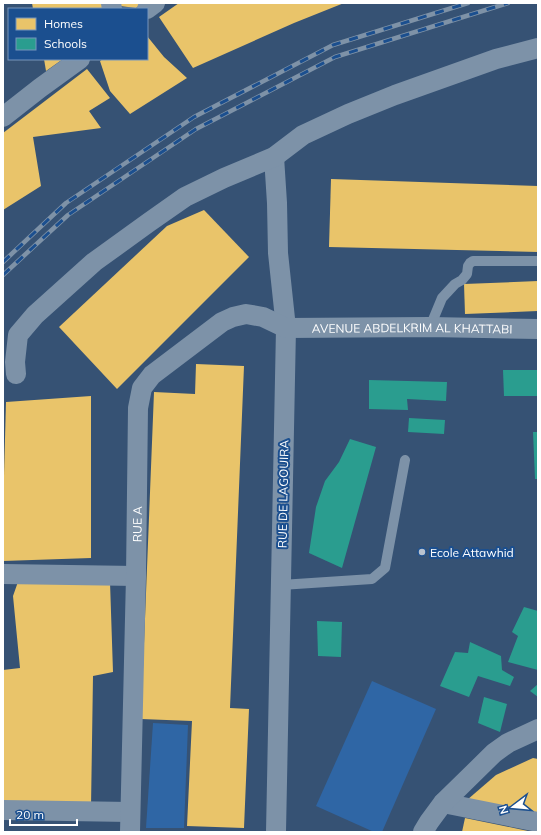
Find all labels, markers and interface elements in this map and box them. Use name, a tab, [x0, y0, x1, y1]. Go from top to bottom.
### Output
legend	[8, 8, 148, 60]
text: Homes	[44, 16, 83, 31]
text: Schools	[44, 36, 87, 51]
street label: AVENUE ABDELKRIM AL KHATTABI	[312, 319, 513, 336]
street label: RUE DE LAGOUIRA	[275, 440, 291, 548]
street label: RUE A	[129, 506, 144, 542]
place label: Ecole Attawhid	[430, 545, 514, 560]
marker: Ecole Attawhid	[417, 547, 427, 557]
north arrow	[493, 787, 533, 827]
scale bar	[10, 801, 77, 827]
text: N	[496, 804, 511, 816]
text: 20 m	[16, 807, 44, 822]

